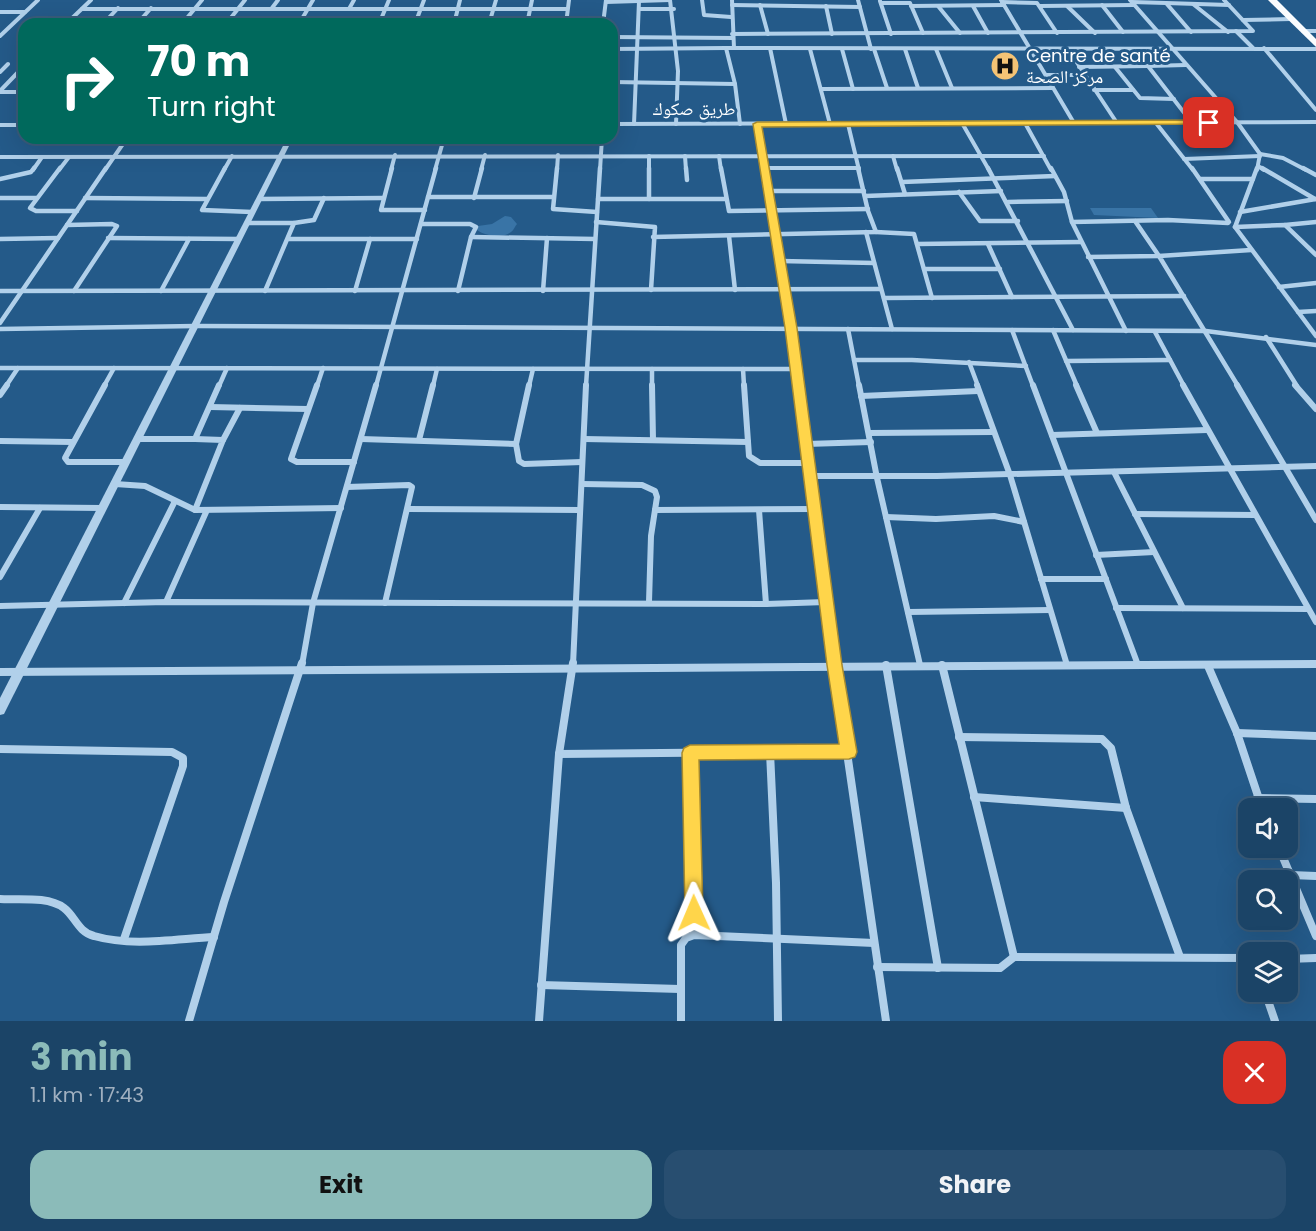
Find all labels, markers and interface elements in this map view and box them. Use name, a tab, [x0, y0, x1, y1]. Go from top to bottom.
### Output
text: 70 m	[147, 32, 250, 91]
icon: right	[48, 42, 126, 120]
place label: Centre de santé مركز الصحة	[1026, 43, 1171, 89]
hospital icon: Centre de santé مركز الصحة	[989, 50, 1021, 82]
text: Turn right	[147, 88, 276, 125]
street label: طريق صكوك	[653, 96, 735, 121]
pin	[1183, 97, 1234, 148]
icon: arrive	[1192, 106, 1225, 139]
map controls	[1238, 798, 1298, 1002]
button: sound	[1238, 798, 1298, 858]
button: search	[1238, 870, 1298, 930]
position arrow	[662, 881, 726, 945]
button: layers	[1238, 942, 1298, 1002]
text: 3 min	[30, 1032, 132, 1083]
button: close	[1223, 1041, 1286, 1104]
text: 1.1 km · 17:43	[30, 1081, 144, 1109]
button: Exit	[30, 1150, 652, 1219]
button: Share	[664, 1150, 1286, 1219]

